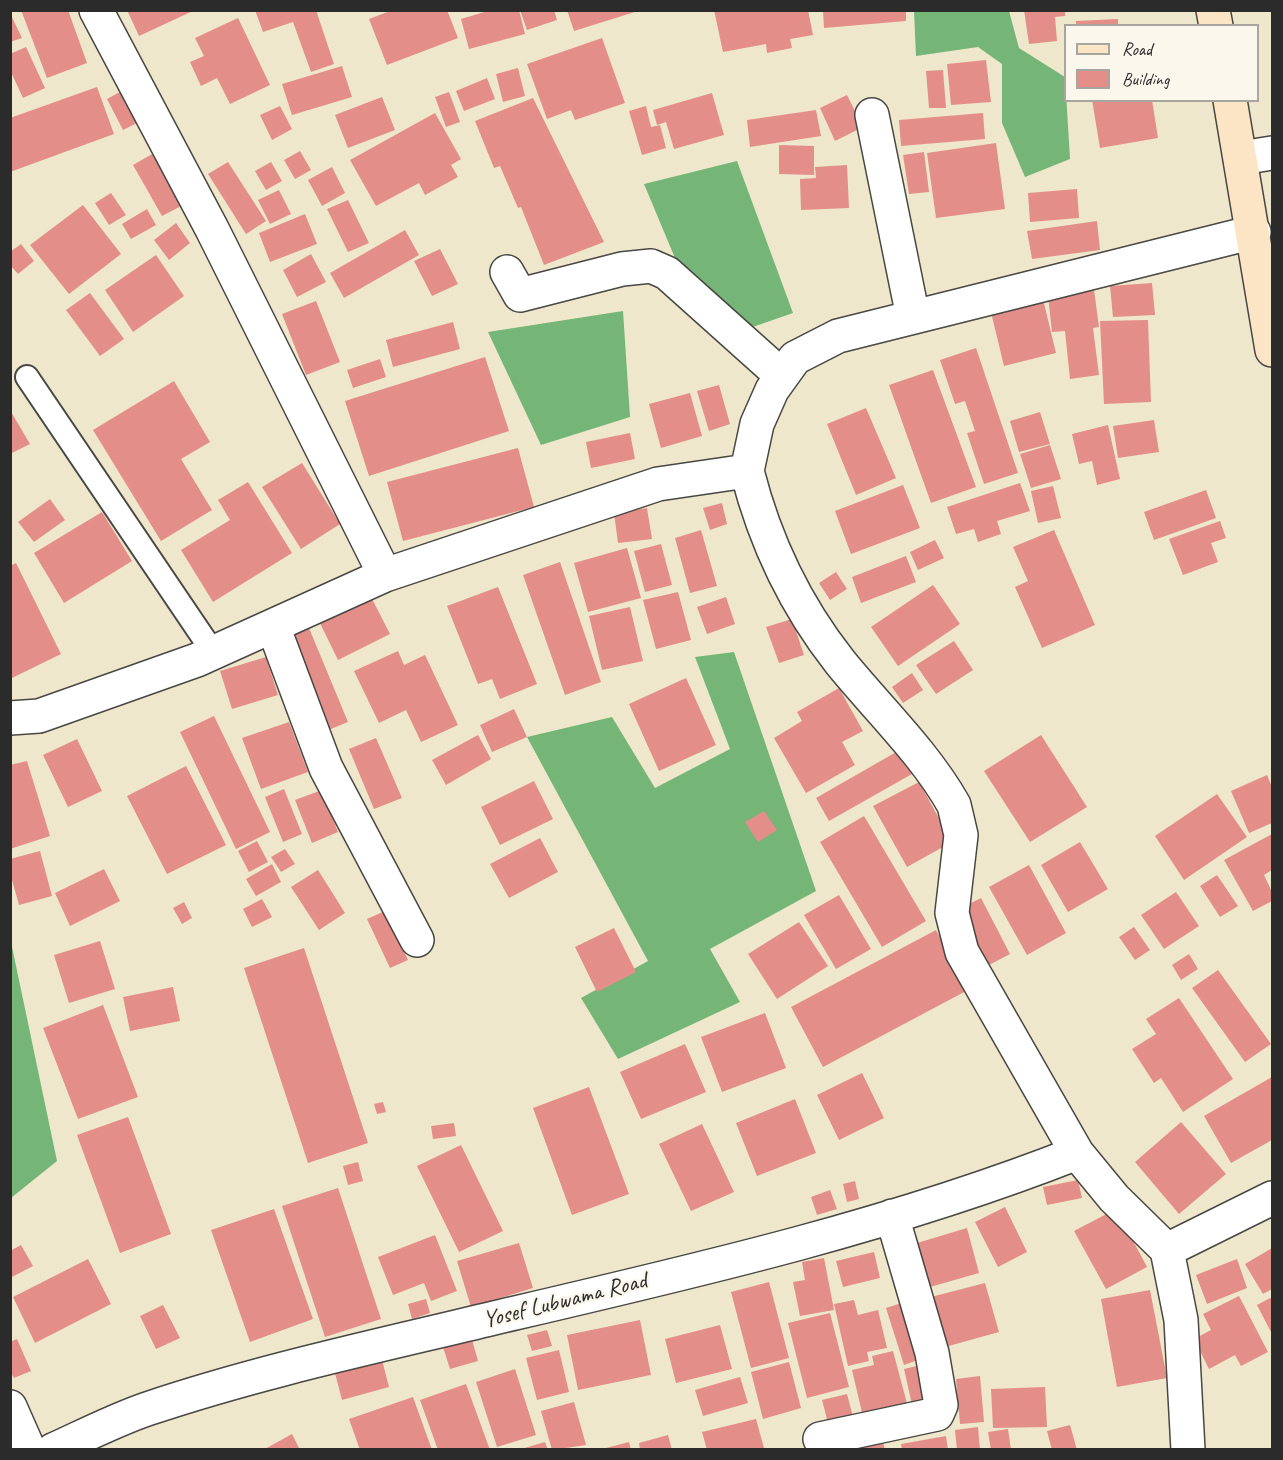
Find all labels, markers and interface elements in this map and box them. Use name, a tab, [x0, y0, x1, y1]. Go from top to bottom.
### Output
legend	[1064, 24, 1259, 102]
text: Road	[1122, 38, 1152, 60]
text: Building	[1122, 68, 1169, 90]
street label: Yosef Lubwama Road	[480, 1267, 650, 1335]

